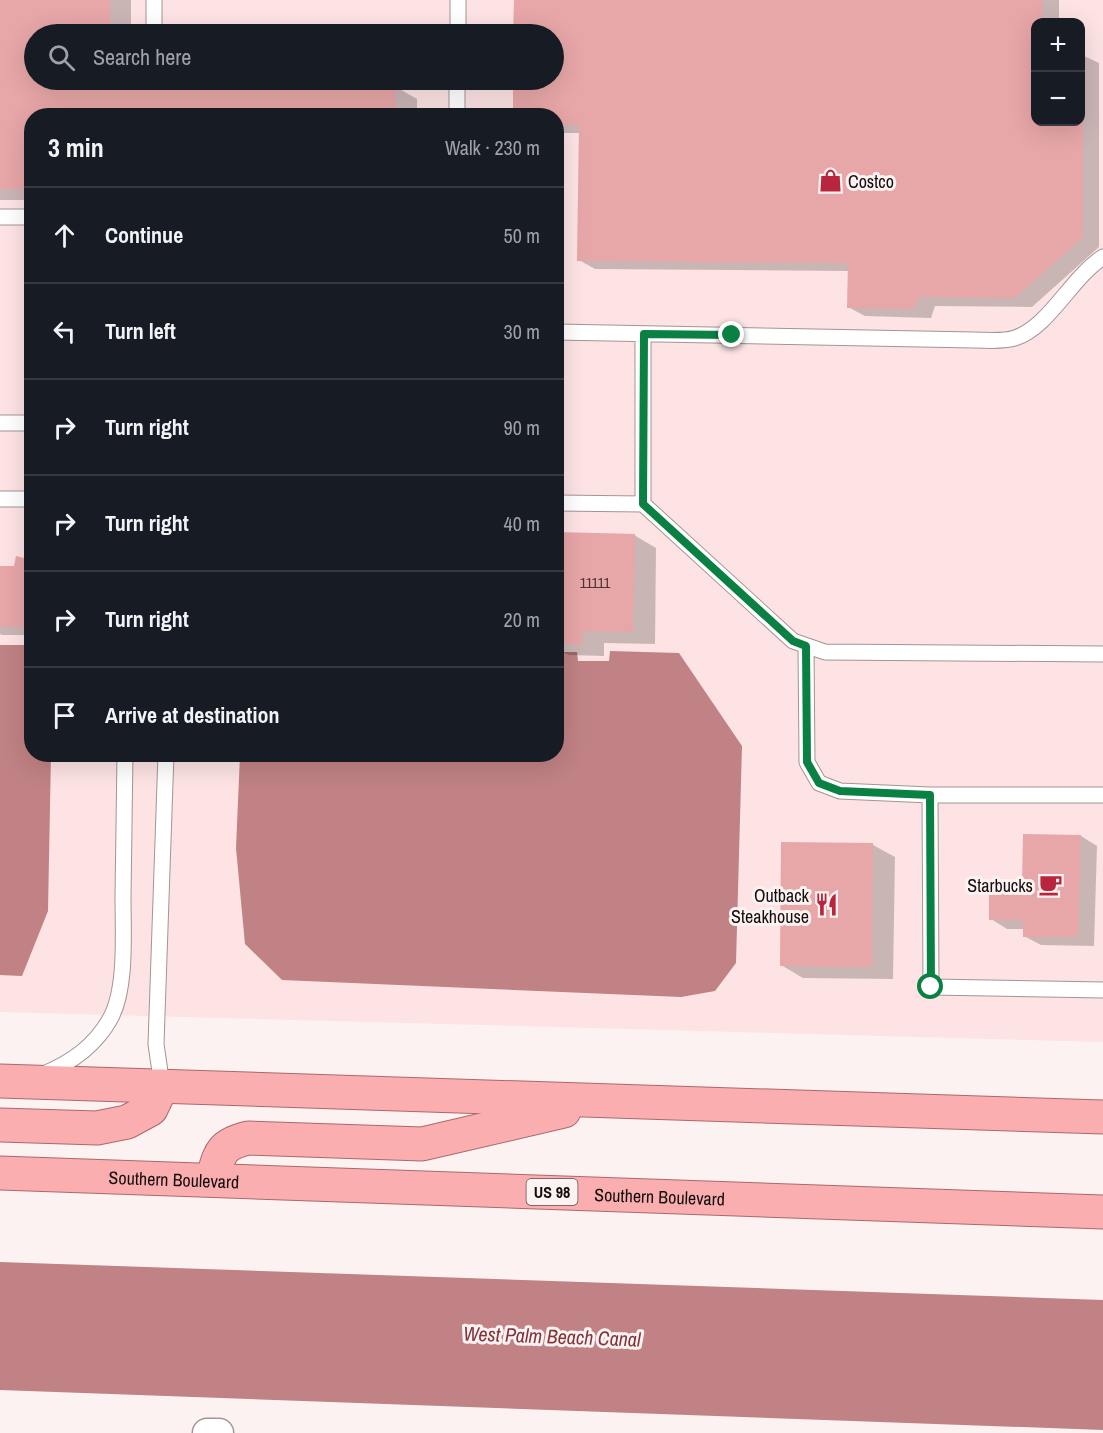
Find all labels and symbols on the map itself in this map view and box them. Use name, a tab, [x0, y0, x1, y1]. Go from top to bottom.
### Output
shop icon: Costco	[817, 168, 843, 194]
place label: Costco	[848, 169, 894, 194]
route end	[718, 321, 744, 347]
house number: 11111	[580, 572, 610, 593]
cafe icon: Starbucks	[1038, 872, 1064, 898]
place label: Starbucks	[967, 873, 1033, 898]
place label: Outback Steakhouse	[731, 883, 810, 929]
restaurant icon: Outback Steakhouse	[814, 892, 840, 918]
route start	[917, 973, 943, 999]
street label: Southern Boulevard	[108, 1164, 240, 1194]
road number: US 98	[526, 1179, 578, 1205]
street label: Southern Boulevard	[594, 1182, 725, 1211]
water label: West Palm Beach Canal	[463, 1319, 641, 1353]

